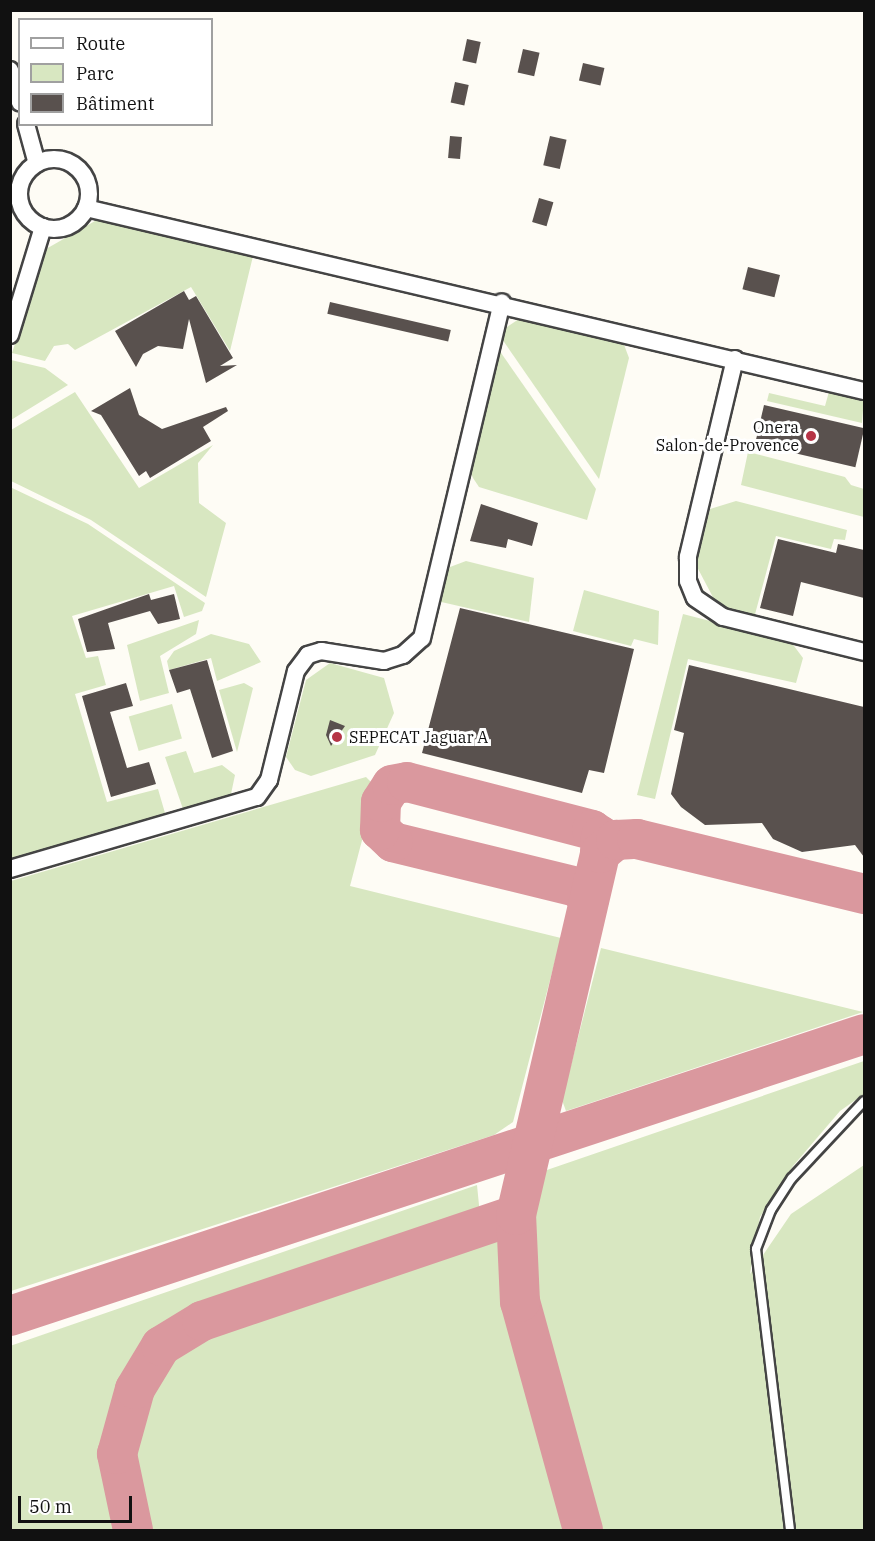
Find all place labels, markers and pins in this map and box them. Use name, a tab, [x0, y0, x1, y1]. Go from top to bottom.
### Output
place label: Onera Salon-de-Provence	[656, 417, 799, 455]
marker: Onera Salon-de-Provence	[804, 429, 818, 443]
place label: SEPECAT Jaguar A	[349, 727, 488, 747]
marker: SEPECAT Jaguar A	[330, 730, 344, 744]

